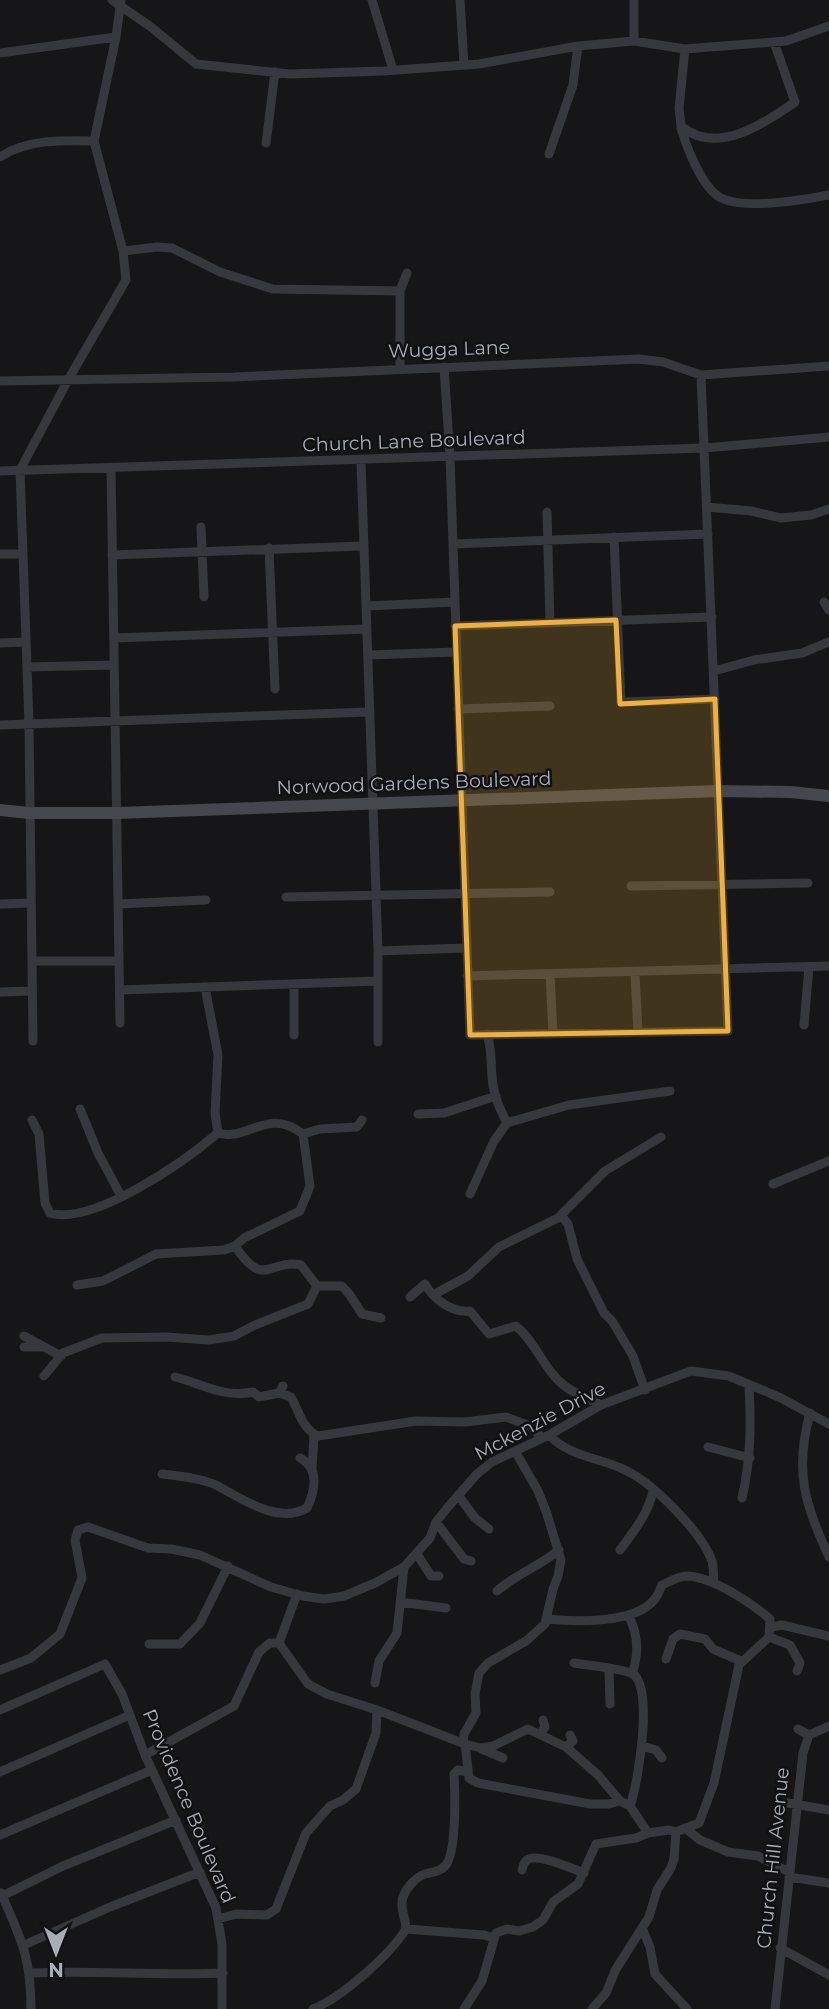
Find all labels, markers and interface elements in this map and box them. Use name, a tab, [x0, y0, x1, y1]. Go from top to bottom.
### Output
street label: Wugga Lane	[388, 335, 510, 363]
street label: Church Lane Boulevard	[302, 426, 526, 456]
street label: Norwood Gardens Boulevard	[276, 767, 552, 799]
street label: Mckenzie Drive	[471, 1377, 609, 1465]
street label: Providence Boulevard	[138, 1705, 240, 1907]
street label: Church Hill Avenue	[752, 1766, 794, 1950]
north arrow	[21, 1918, 91, 1988]
text: N	[48, 1958, 64, 1981]

